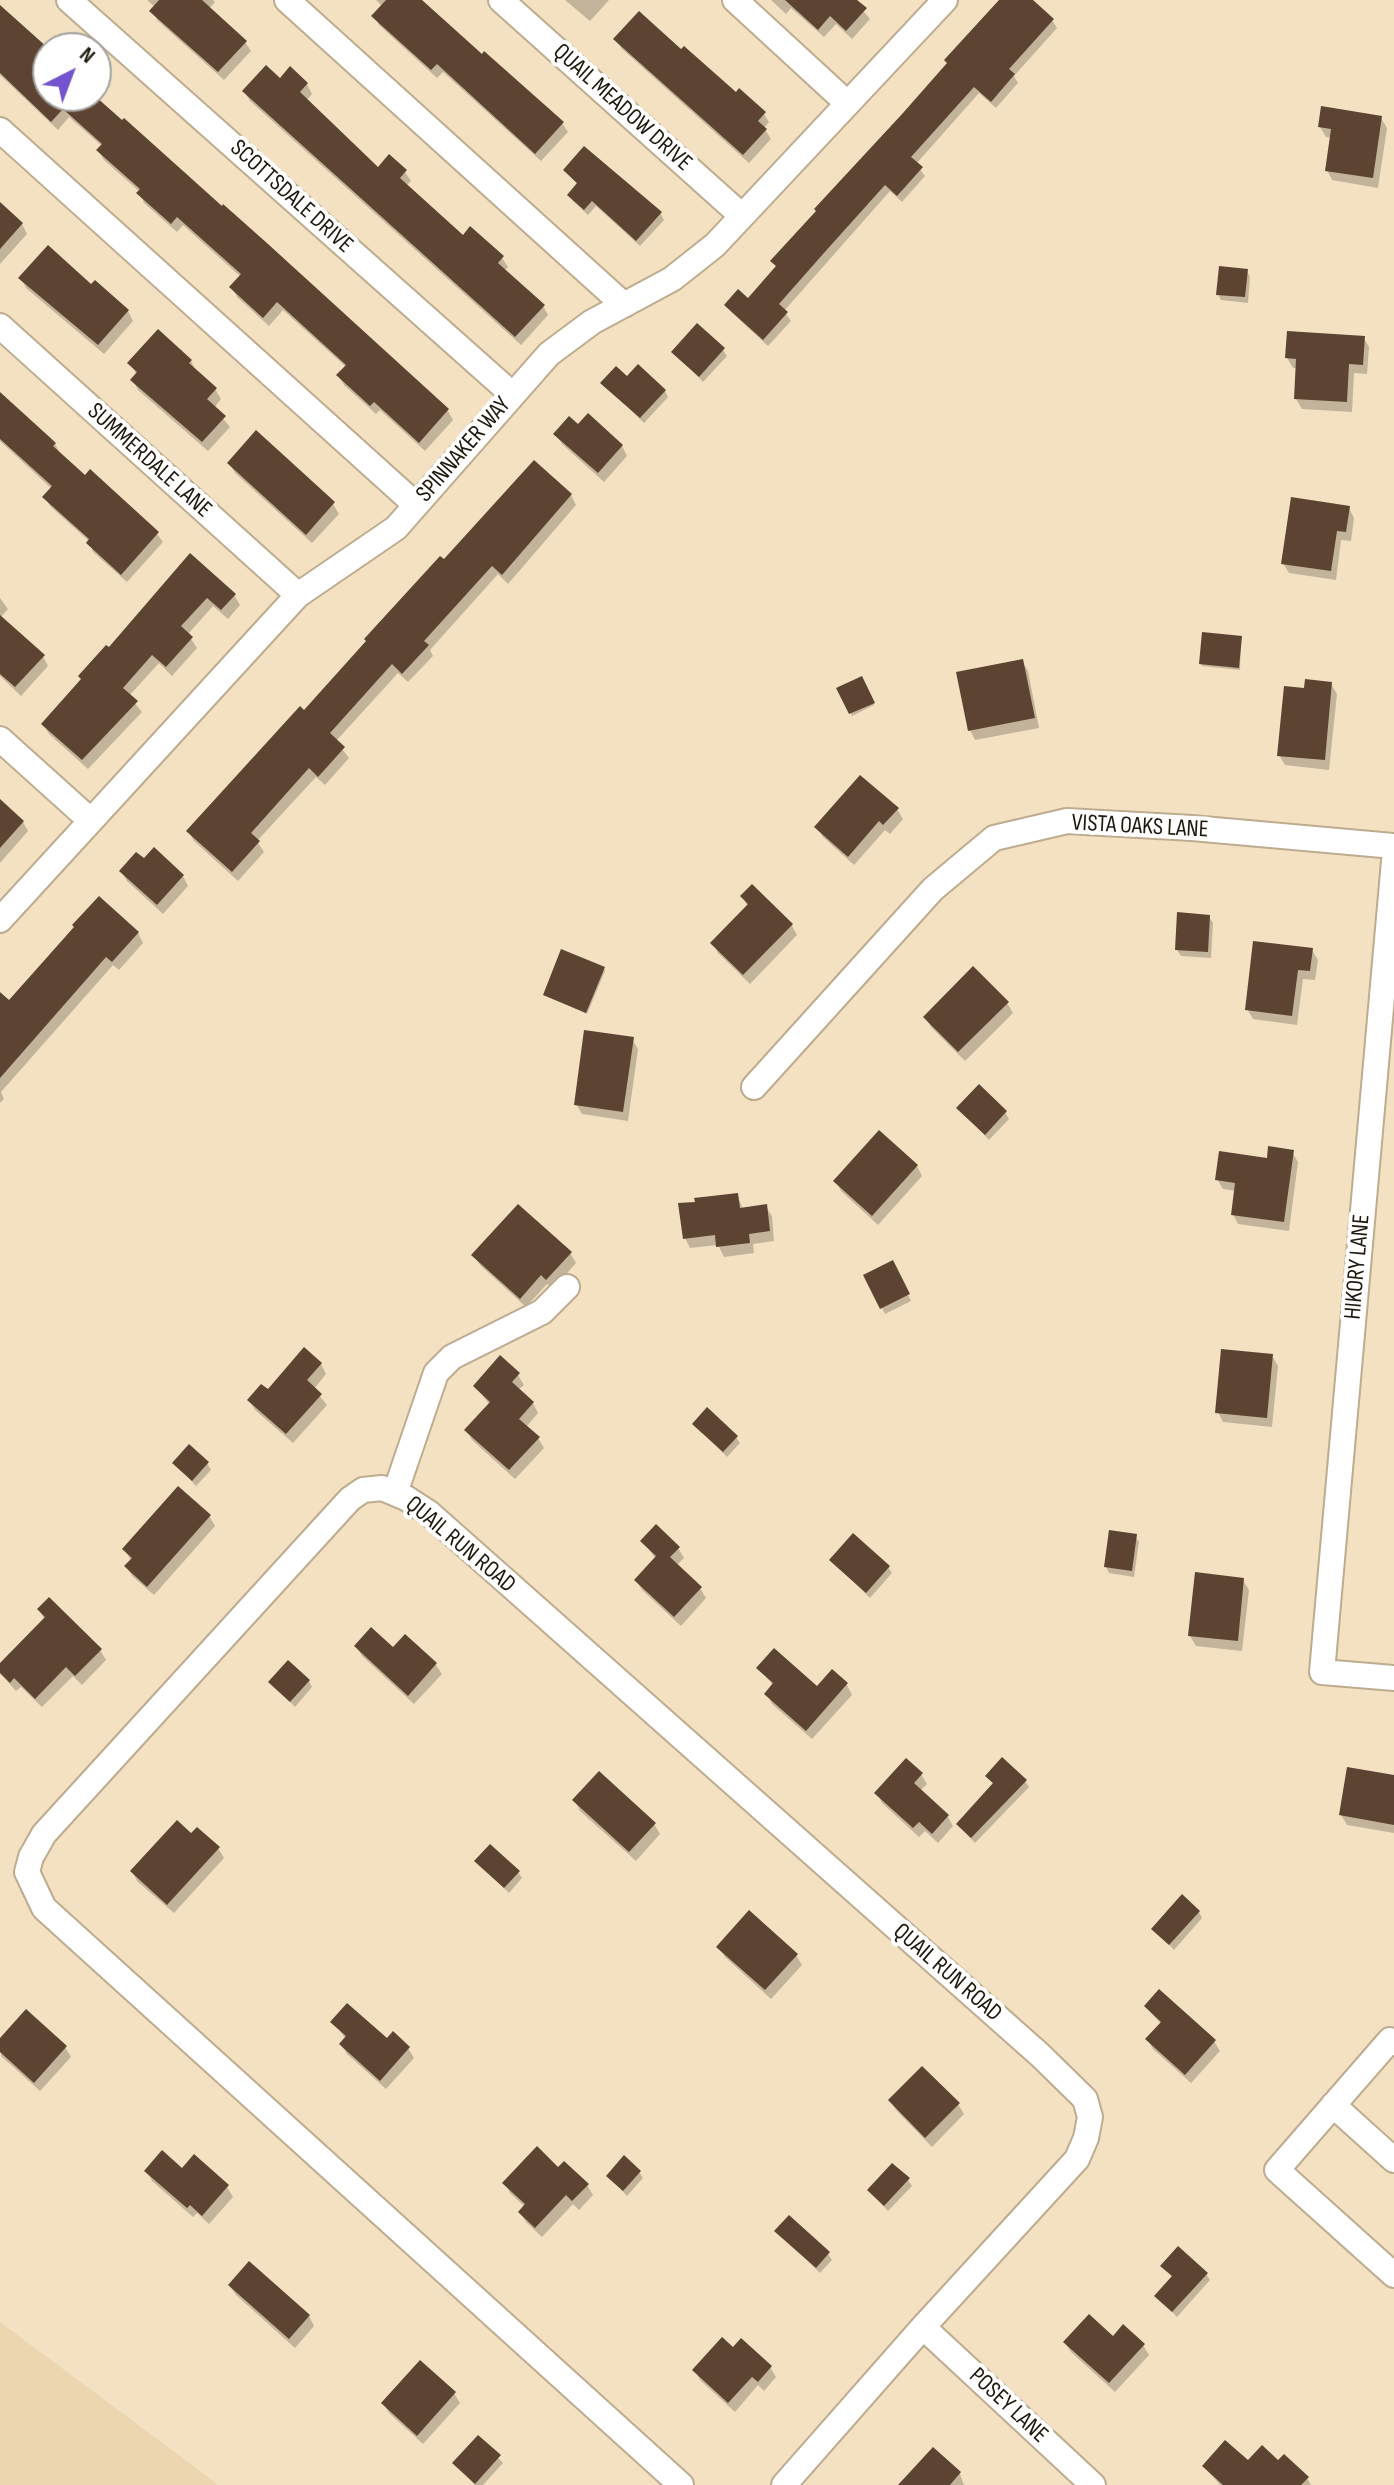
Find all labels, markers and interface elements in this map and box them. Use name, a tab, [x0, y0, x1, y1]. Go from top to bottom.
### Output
north arrow	[32, 32, 112, 112]
street label: QUAIL MEADOW DRIVE	[547, 38, 697, 178]
text: N	[74, 41, 100, 69]
street label: SCOTTSDALE DRIVE	[224, 134, 358, 260]
street label: SPINNAKER WAY	[411, 392, 517, 508]
street label: SUMMERDALE LANE	[81, 398, 217, 524]
street label: VISTA OAKS LANE	[1071, 809, 1209, 845]
street label: HIKORY LANE	[1339, 1213, 1377, 1321]
street label: QUAIL RUN ROAD	[399, 1491, 521, 1599]
street label: QUAIL RUN ROAD	[887, 1918, 1007, 2028]
street label: POSEY LANE	[963, 2362, 1053, 2450]

